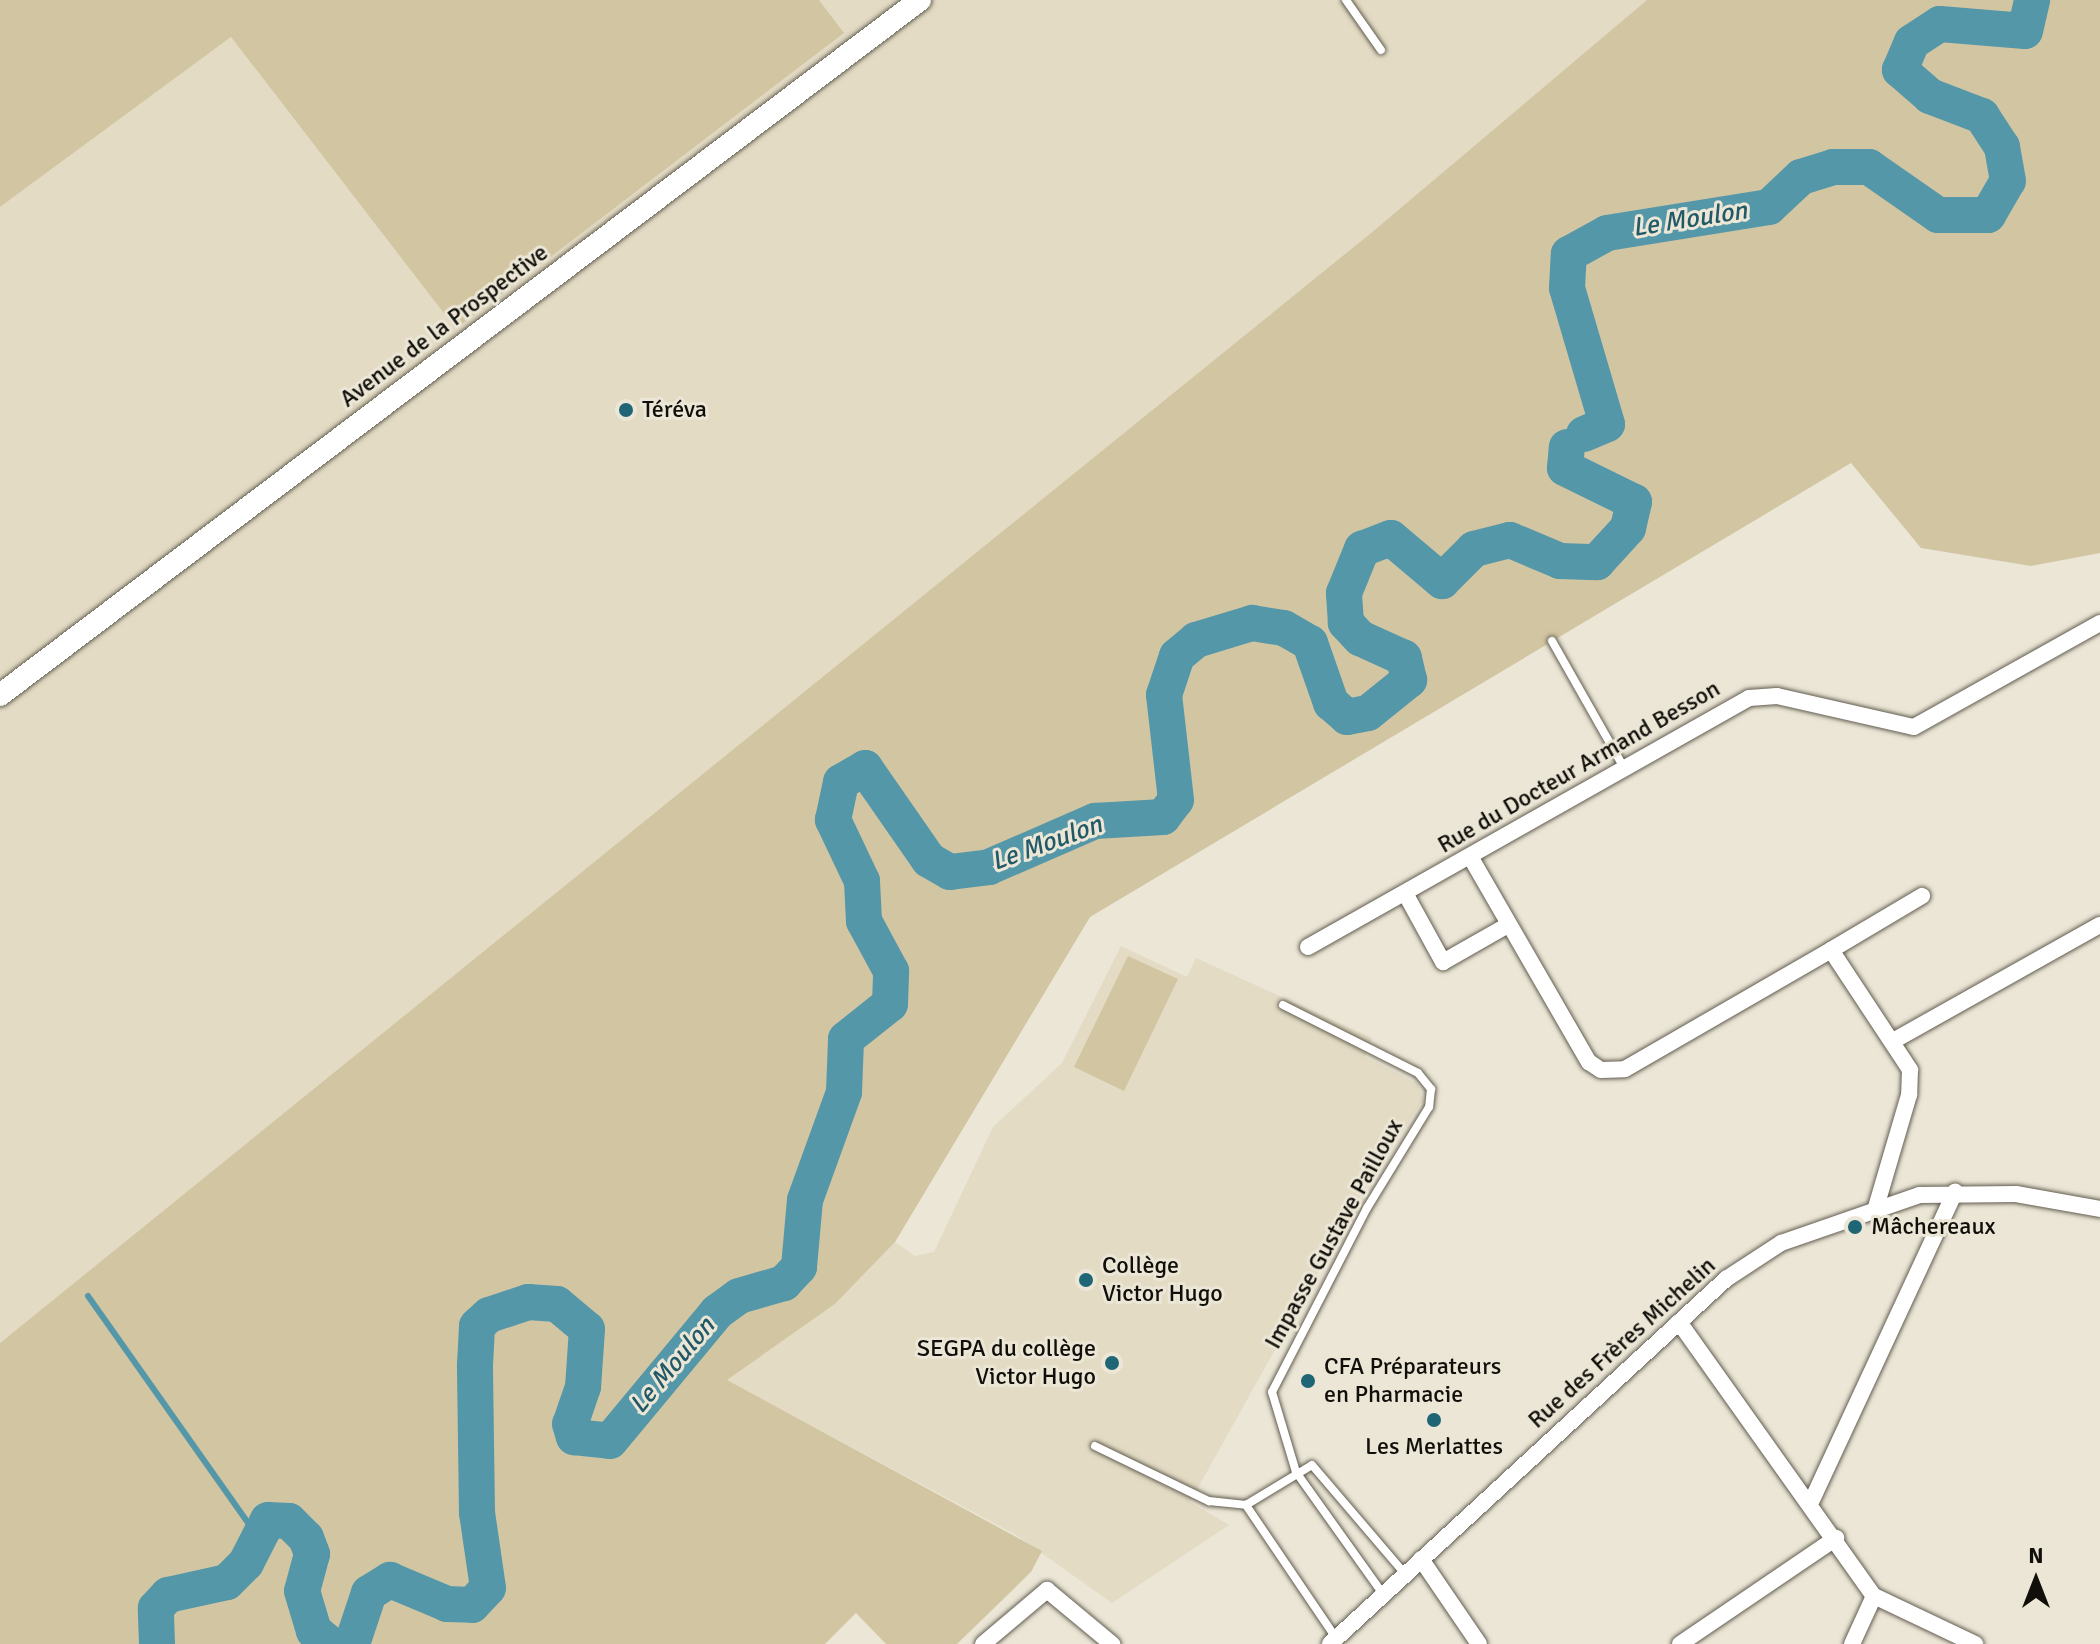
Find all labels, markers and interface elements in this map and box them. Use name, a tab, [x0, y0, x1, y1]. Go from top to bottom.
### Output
water label: Le Moulon	[1631, 196, 1749, 244]
street label: Avenue de la Prospective	[334, 238, 554, 414]
place label: Téréva	[642, 396, 707, 424]
marker: Téréva	[617, 401, 635, 419]
street label: Rue du Docteur Armand Besson	[1433, 674, 1725, 860]
water label: Le Moulon	[987, 810, 1107, 878]
street label: Impasse Gustave Pailloux	[1259, 1114, 1409, 1354]
place label: Mâchereaux	[1871, 1213, 1996, 1241]
marker: Mâchereaux	[1846, 1218, 1864, 1236]
street label: Rue des Frères Michelin	[1522, 1251, 1722, 1435]
place label: Collège Victor Hugo	[1102, 1252, 1223, 1308]
marker: Collège Victor Hugo	[1077, 1271, 1095, 1289]
water label: Le Moulon	[624, 1312, 722, 1420]
place label: SEGPA du collège Victor Hugo	[917, 1335, 1096, 1391]
place label: CFA Préparateurs en Pharmacie	[1324, 1353, 1501, 1409]
marker: SEGPA du collège Victor Hugo	[1103, 1354, 1121, 1372]
marker: CFA Préparateurs en Pharmacie	[1299, 1372, 1317, 1390]
marker: Les Merlattes	[1425, 1411, 1443, 1429]
place label: Les Merlattes	[1365, 1433, 1503, 1461]
north arrow	[1996, 1540, 2076, 1620]
text: N	[2028, 1542, 2044, 1569]

